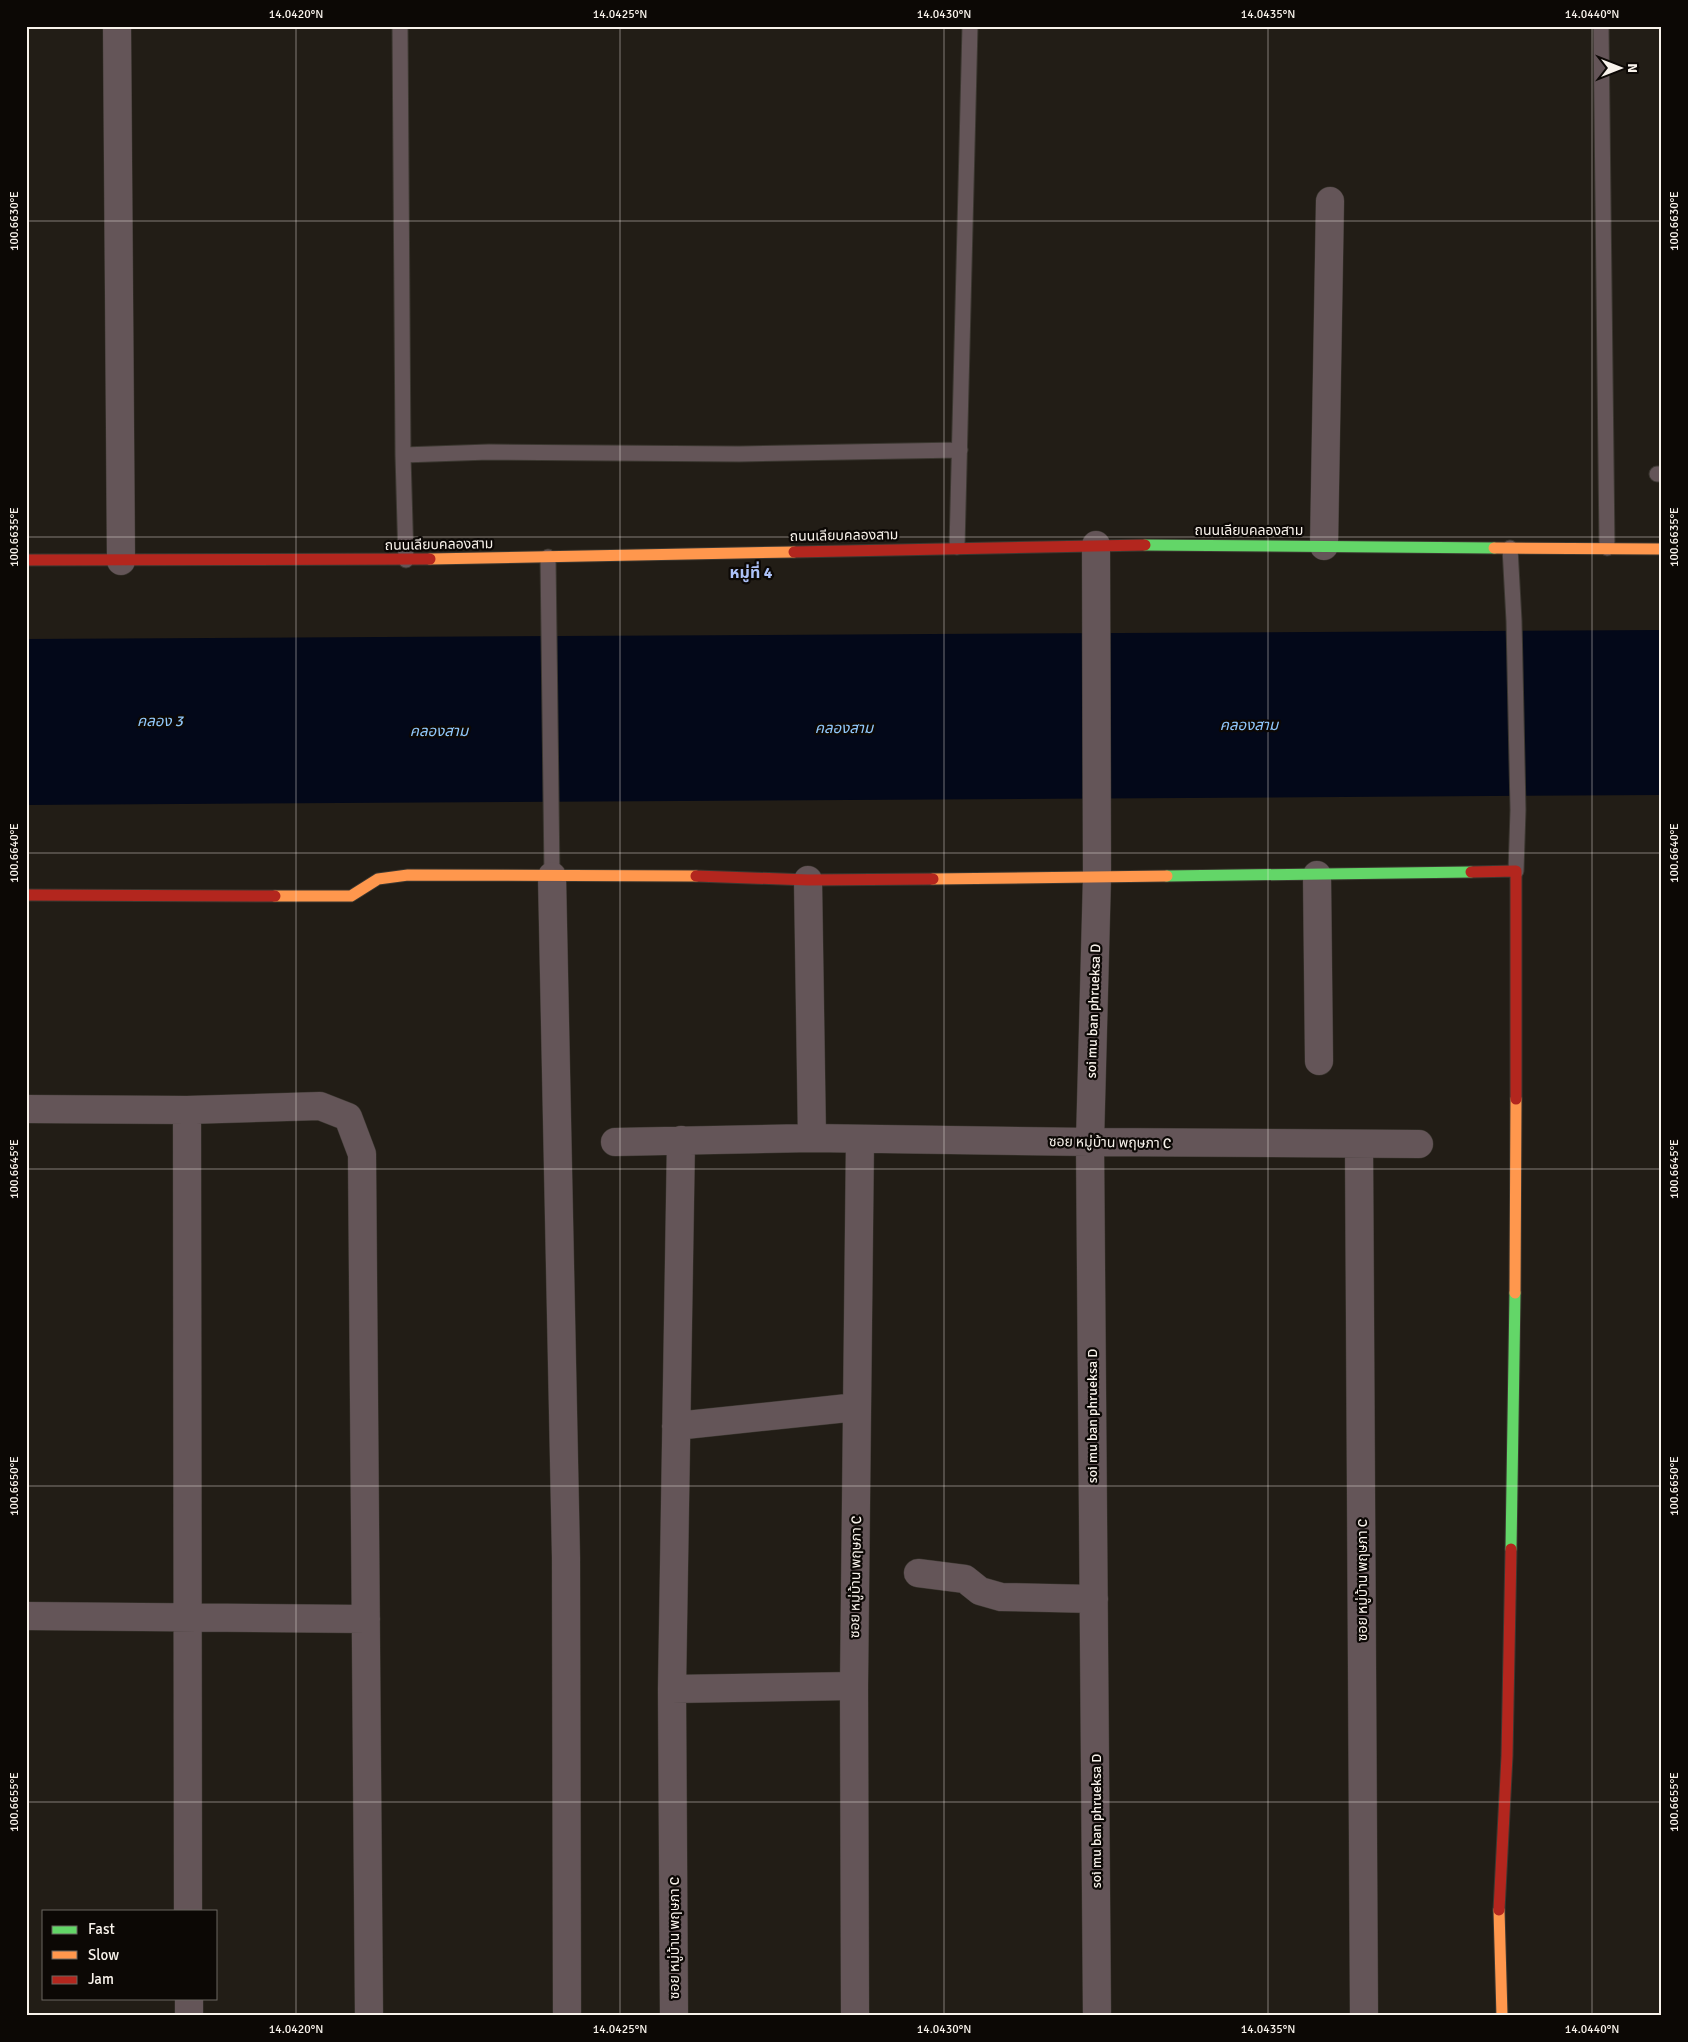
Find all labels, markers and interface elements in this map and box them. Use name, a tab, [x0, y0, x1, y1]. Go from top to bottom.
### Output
text: 14.0420°N	[269, 7, 323, 22]
text: 14.0425°N	[593, 7, 647, 22]
text: 14.0430°N	[917, 7, 971, 22]
text: 14.0435°N	[1241, 7, 1295, 22]
text: 14.0440°N	[1565, 7, 1619, 22]
north arrow	[1596, 42, 1646, 92]
text: N	[1624, 63, 1641, 73]
text: 100.6630°E	[7, 191, 22, 251]
text: 100.6630°E	[1667, 191, 1682, 251]
text: 100.6635°E	[7, 507, 22, 567]
text: 100.6635°E	[1667, 507, 1682, 567]
street label: ถนนเลียบคลองสาม	[1195, 522, 1303, 539]
street label: ถนนเลียบคลองสาม	[789, 526, 899, 545]
street label: ถนนเลียบคลองสาม	[384, 535, 494, 554]
district label: หมู่ที่ 4	[730, 561, 773, 583]
water label: คลอง 3	[137, 712, 185, 730]
water label: คลองสาม	[1220, 716, 1280, 734]
water label: คลองสาม	[815, 719, 875, 737]
water label: คลองสาม	[410, 722, 470, 740]
text: 100.6640°E	[7, 823, 22, 883]
text: 100.6640°E	[1667, 823, 1682, 883]
street label: soi mu ban phrueksa D	[1083, 943, 1104, 1079]
street label: ซอย หมู่บ้าน พฤษภา C	[1049, 1133, 1171, 1152]
text: 100.6645°E	[7, 1139, 22, 1199]
text: 100.6645°E	[1667, 1139, 1682, 1199]
street label: soi mu ban phrueksa D	[1084, 1349, 1101, 1483]
text: 100.6650°E	[7, 1456, 22, 1516]
text: 100.6650°E	[1667, 1456, 1682, 1516]
street label: ซอย หมู่บ้าน พฤษภา C	[846, 1516, 865, 1638]
street label: ซอย หมู่บ้าน พฤษภา C	[1354, 1519, 1371, 1641]
street label: soi mu ban phrueksa D	[1088, 1754, 1105, 1888]
text: 100.6655°E	[7, 1772, 22, 1832]
text: 100.6655°E	[1667, 1772, 1682, 1832]
street label: ซอย หมู่บ้าน พฤษภา C	[666, 1877, 683, 1999]
legend	[42, 1910, 218, 2000]
text: Fast	[88, 1920, 115, 1938]
text: Slow	[88, 1946, 119, 1964]
text: Jam	[88, 1970, 114, 1988]
text: 14.0420°N	[269, 2022, 323, 2037]
text: 14.0425°N	[593, 2022, 647, 2037]
text: 14.0430°N	[917, 2022, 971, 2037]
text: 14.0435°N	[1241, 2022, 1295, 2037]
text: 14.0440°N	[1565, 2022, 1619, 2037]

